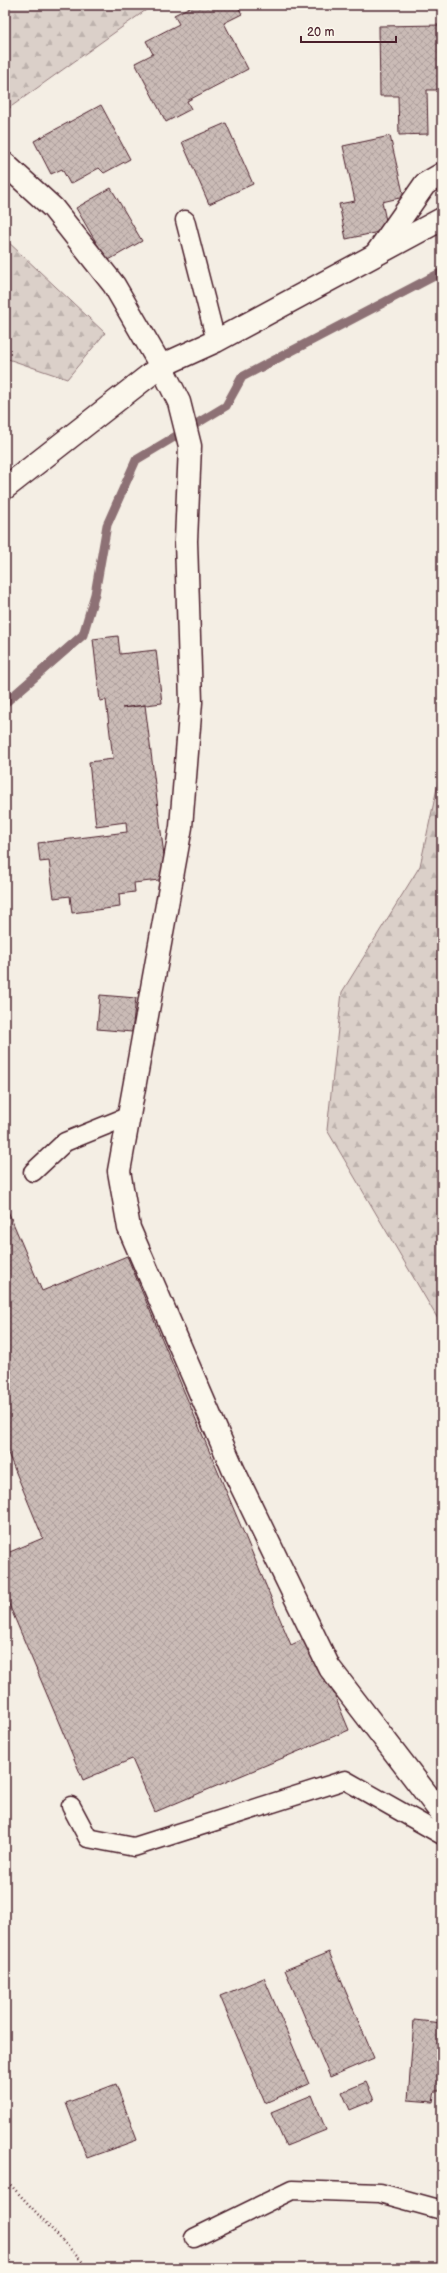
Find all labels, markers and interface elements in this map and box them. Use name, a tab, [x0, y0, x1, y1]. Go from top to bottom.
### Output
scale bar	[301, 18, 396, 44]
text: 20 m	[307, 25, 334, 40]

